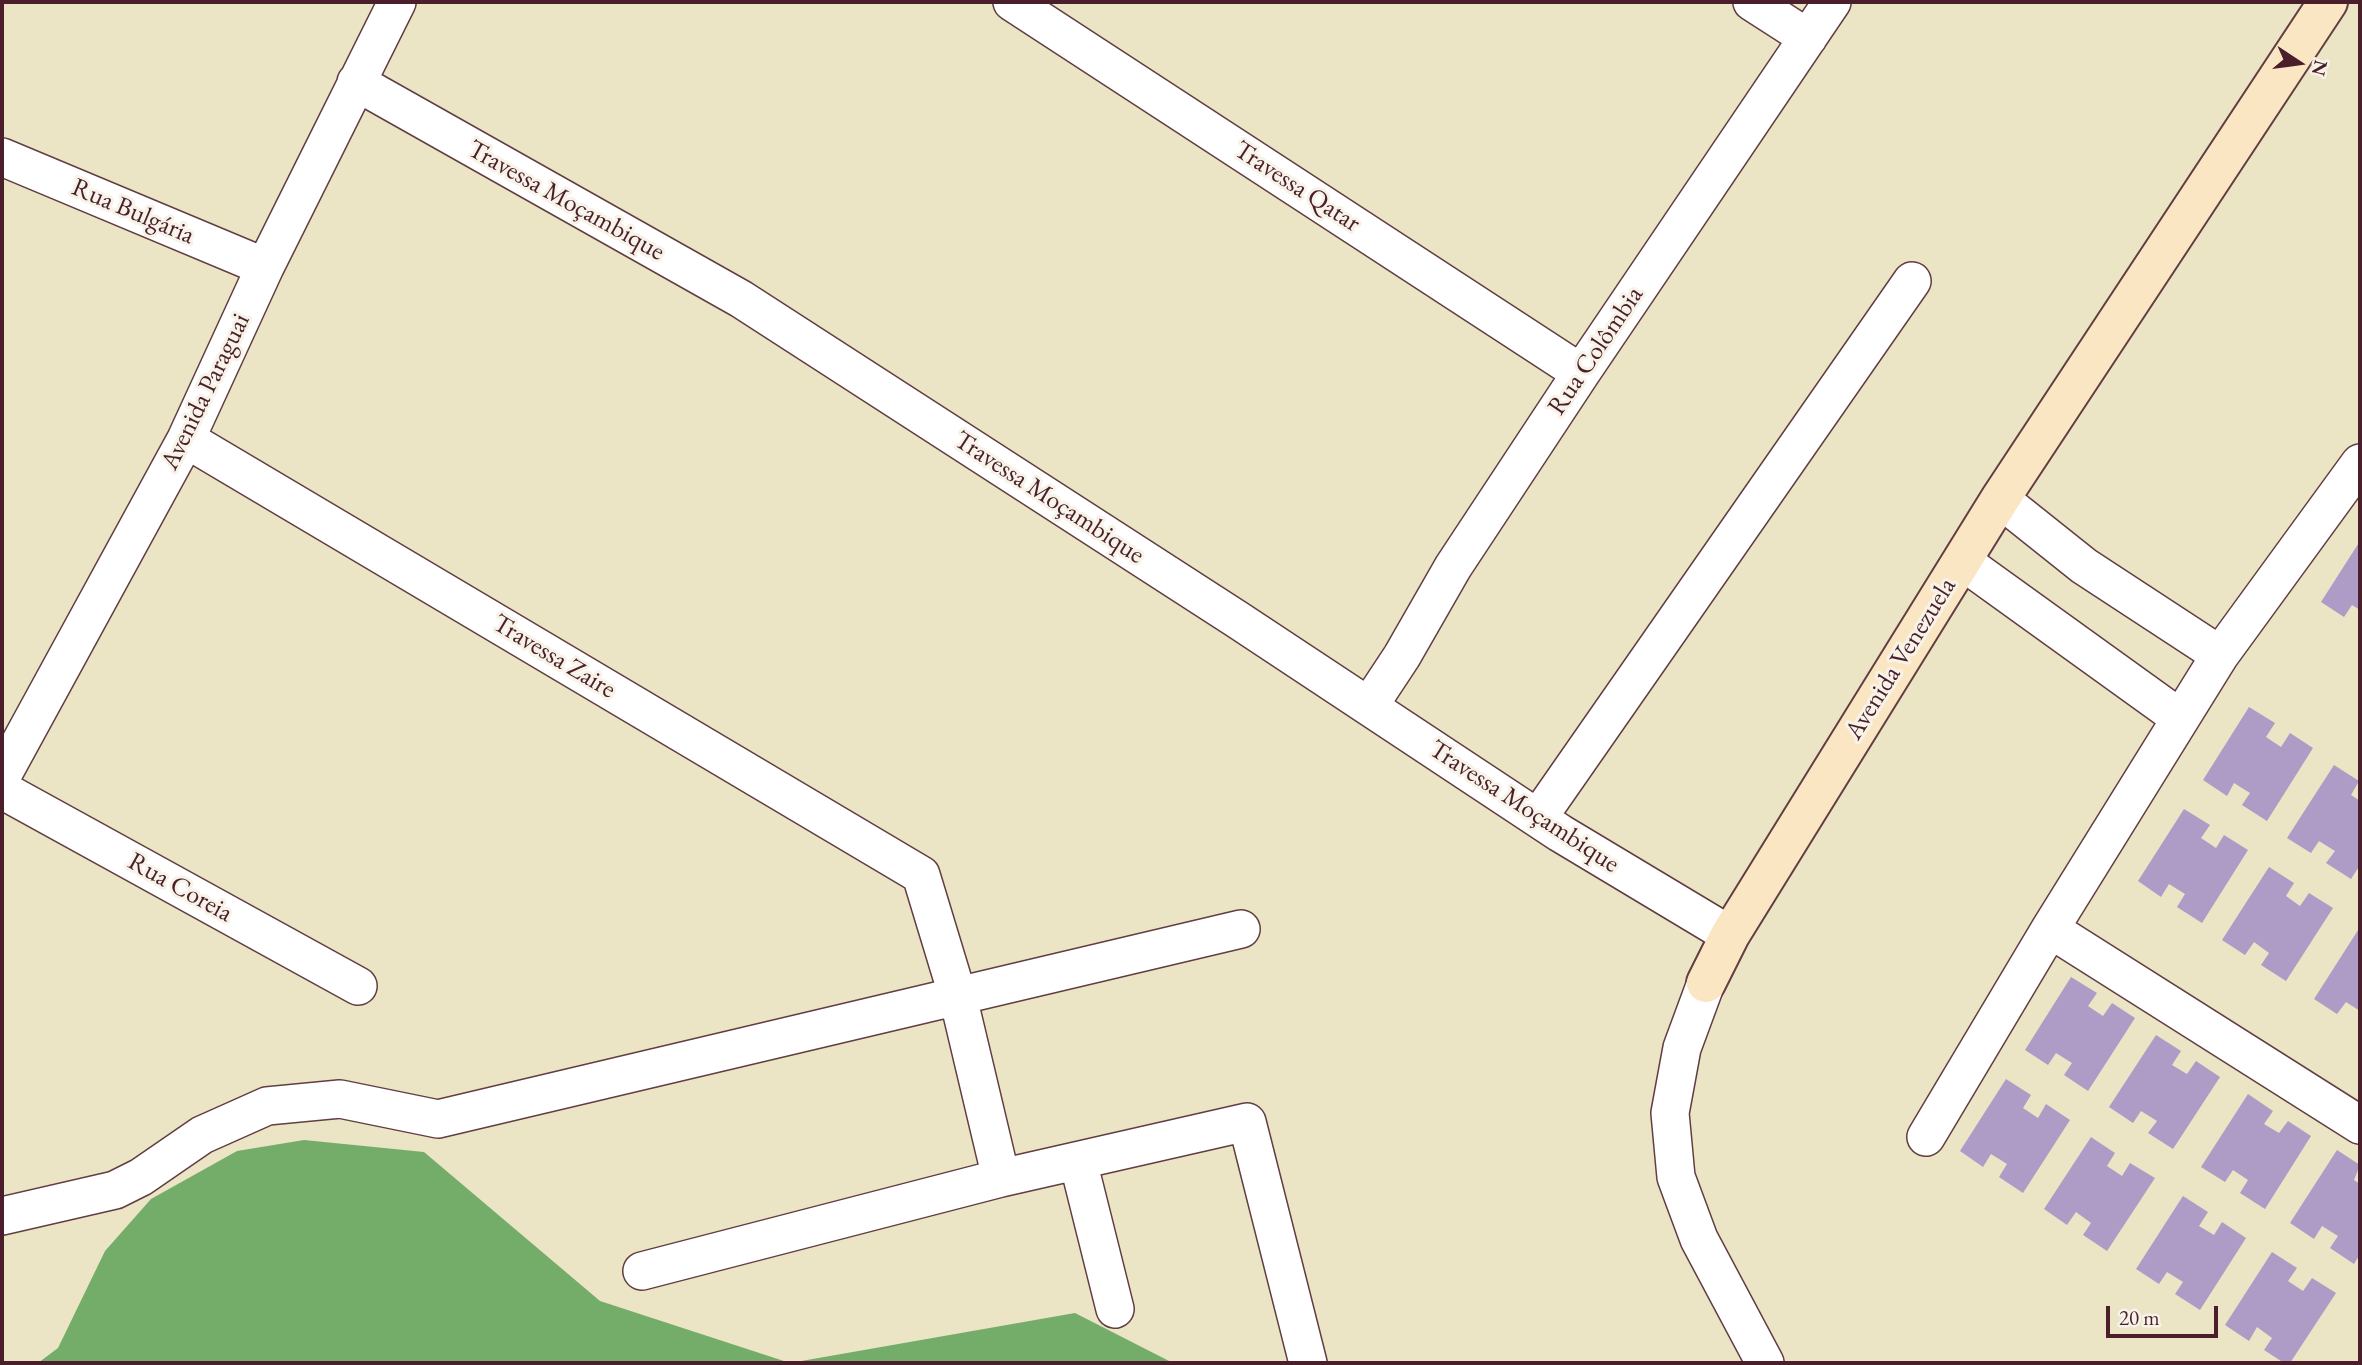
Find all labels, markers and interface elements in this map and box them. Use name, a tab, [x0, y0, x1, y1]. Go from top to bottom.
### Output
north arrow	[2264, 28, 2334, 98]
text: N	[2306, 58, 2334, 78]
street label: Travessa Moçambique	[462, 134, 670, 268]
street label: Travessa Qatar	[1228, 135, 1366, 239]
street label: Rua Bulgária	[67, 172, 199, 252]
street label: Rua Colômbia	[1542, 281, 1650, 421]
street label: Avenida Paraguai	[155, 309, 257, 475]
street label: Travessa Moçambique	[948, 425, 1150, 571]
street label: Avenida Venezuela	[1839, 572, 1963, 746]
street label: Travessa Zaire	[487, 608, 621, 706]
street label: Travessa Moçambique	[1423, 734, 1625, 880]
street label: Rua Coreia	[122, 847, 238, 929]
scale bar	[2110, 1292, 2222, 1336]
text: 20 m	[2119, 1304, 2160, 1331]

